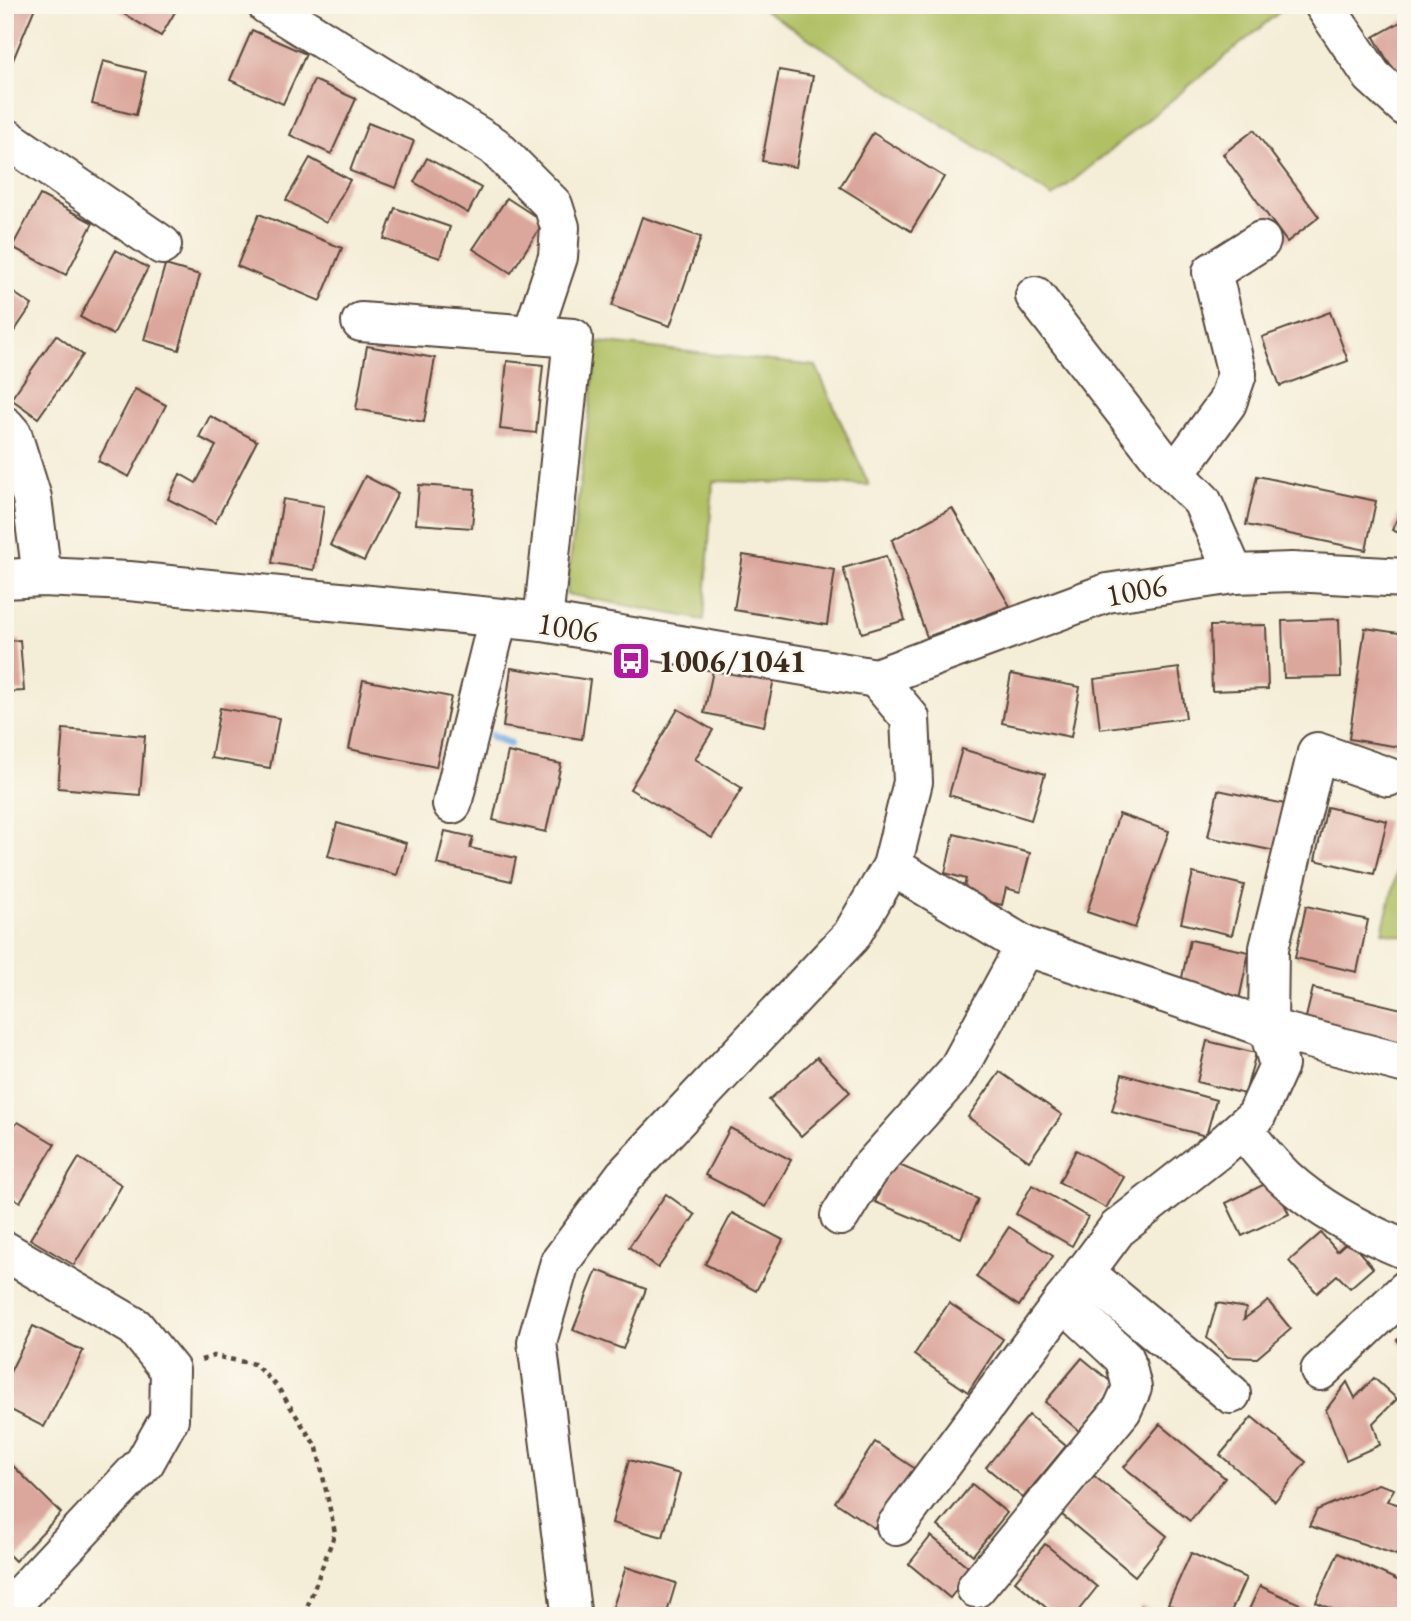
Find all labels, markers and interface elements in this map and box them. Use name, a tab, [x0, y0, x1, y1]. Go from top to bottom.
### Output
street label: 1006	[1102, 564, 1170, 616]
street label: 1006	[534, 601, 602, 653]
bus stop icon: 1006/1041	[610, 640, 652, 682]
place label: 1006/1041	[658, 640, 806, 682]

